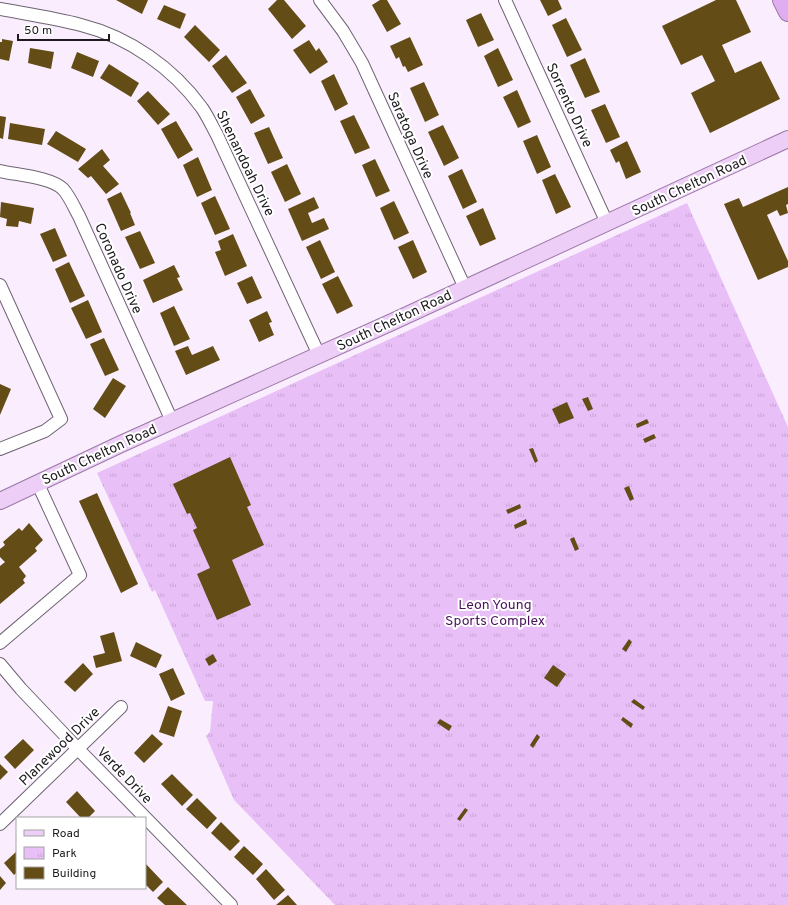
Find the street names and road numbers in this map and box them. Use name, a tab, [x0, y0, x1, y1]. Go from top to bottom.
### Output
street label: Sorrento Drive	[542, 61, 596, 151]
street label: Saratoga Drive	[383, 90, 436, 182]
street label: Shenandoah Drive	[212, 108, 278, 219]
street label: South Chelton Road	[629, 152, 750, 220]
street label: Coronado Drive	[90, 221, 145, 317]
street label: South Chelton Road	[334, 287, 455, 355]
street label: South Chelton Road	[39, 421, 160, 489]
street label: Planewood Drive	[16, 704, 104, 790]
street label: Verde Drive	[93, 744, 155, 808]

